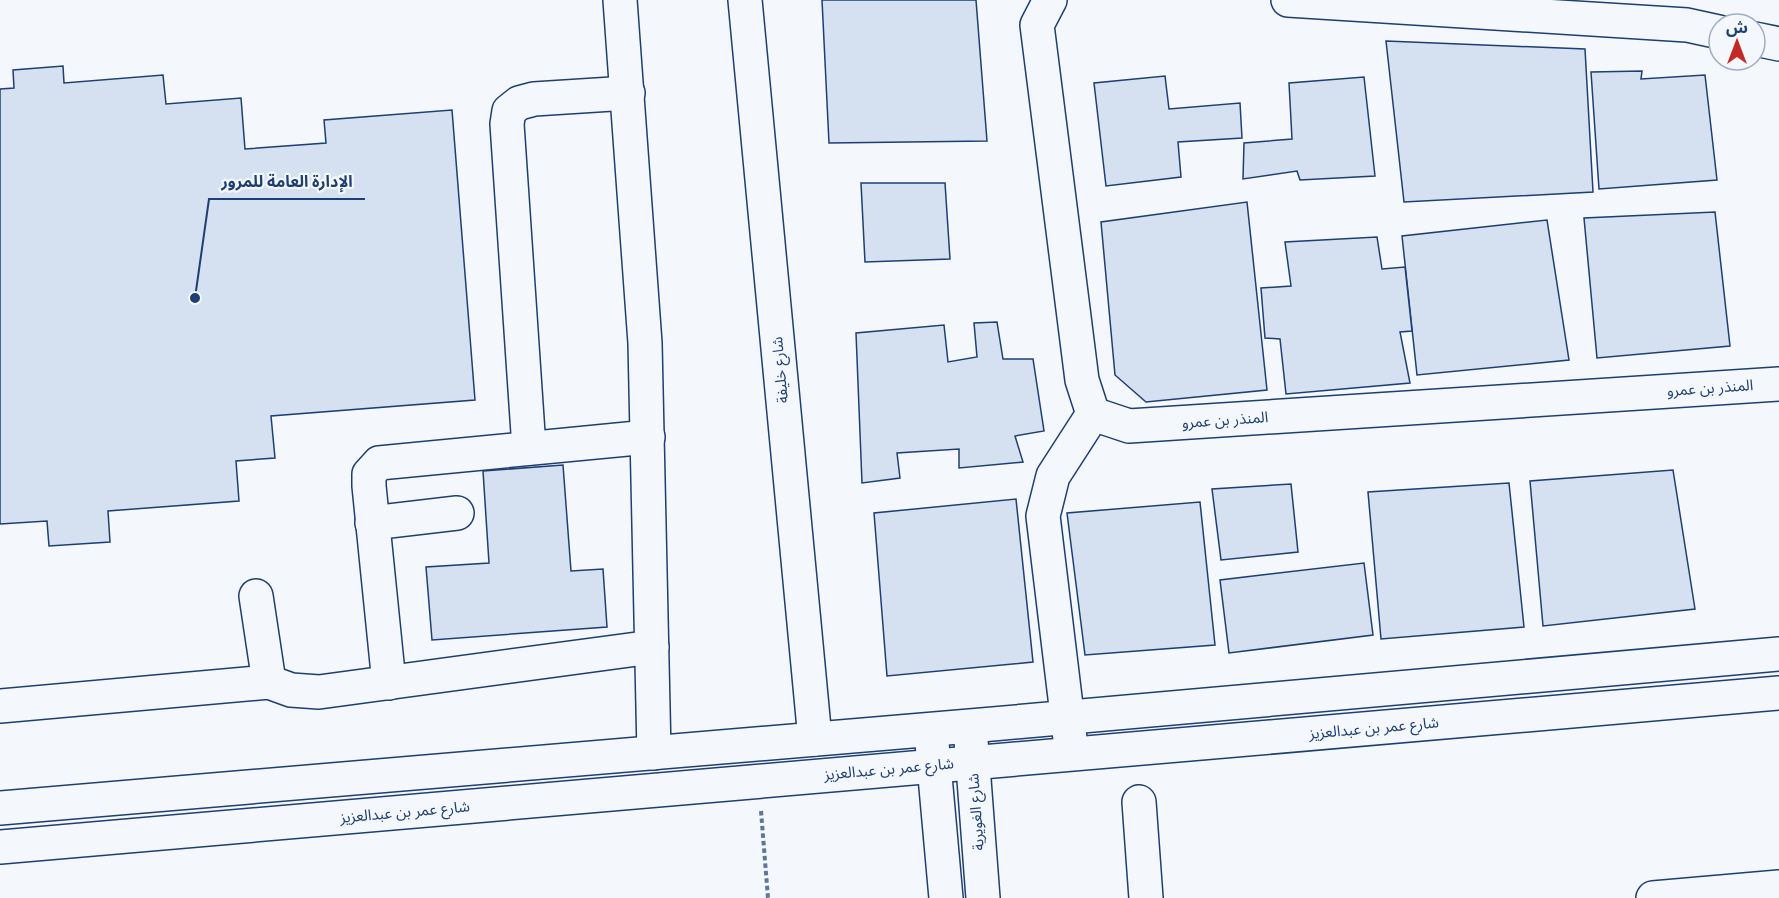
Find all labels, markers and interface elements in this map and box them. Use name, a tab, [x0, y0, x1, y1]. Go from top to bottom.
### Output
north arrow	[1707, 12, 1767, 72]
text: ش	[1726, 18, 1748, 37]
callout: الإدارة العامة للمرور	[209, 165, 365, 199]
text: الإدارة العامة للمرور	[220, 172, 353, 193]
street label: شارع خليفة	[768, 335, 795, 404]
street label: المنذر بن عمرو	[1666, 376, 1754, 400]
street label: المنذر بن عمرو	[1181, 408, 1269, 432]
street label: شارع عمر بن عبدالعزيز	[1307, 713, 1440, 746]
street label: شارع عمر بن عبدالعزيز	[822, 754, 955, 787]
street label: شارع الغويرية	[964, 772, 991, 851]
street label: شارع عمر بن عبدالعزيز	[338, 797, 471, 830]

